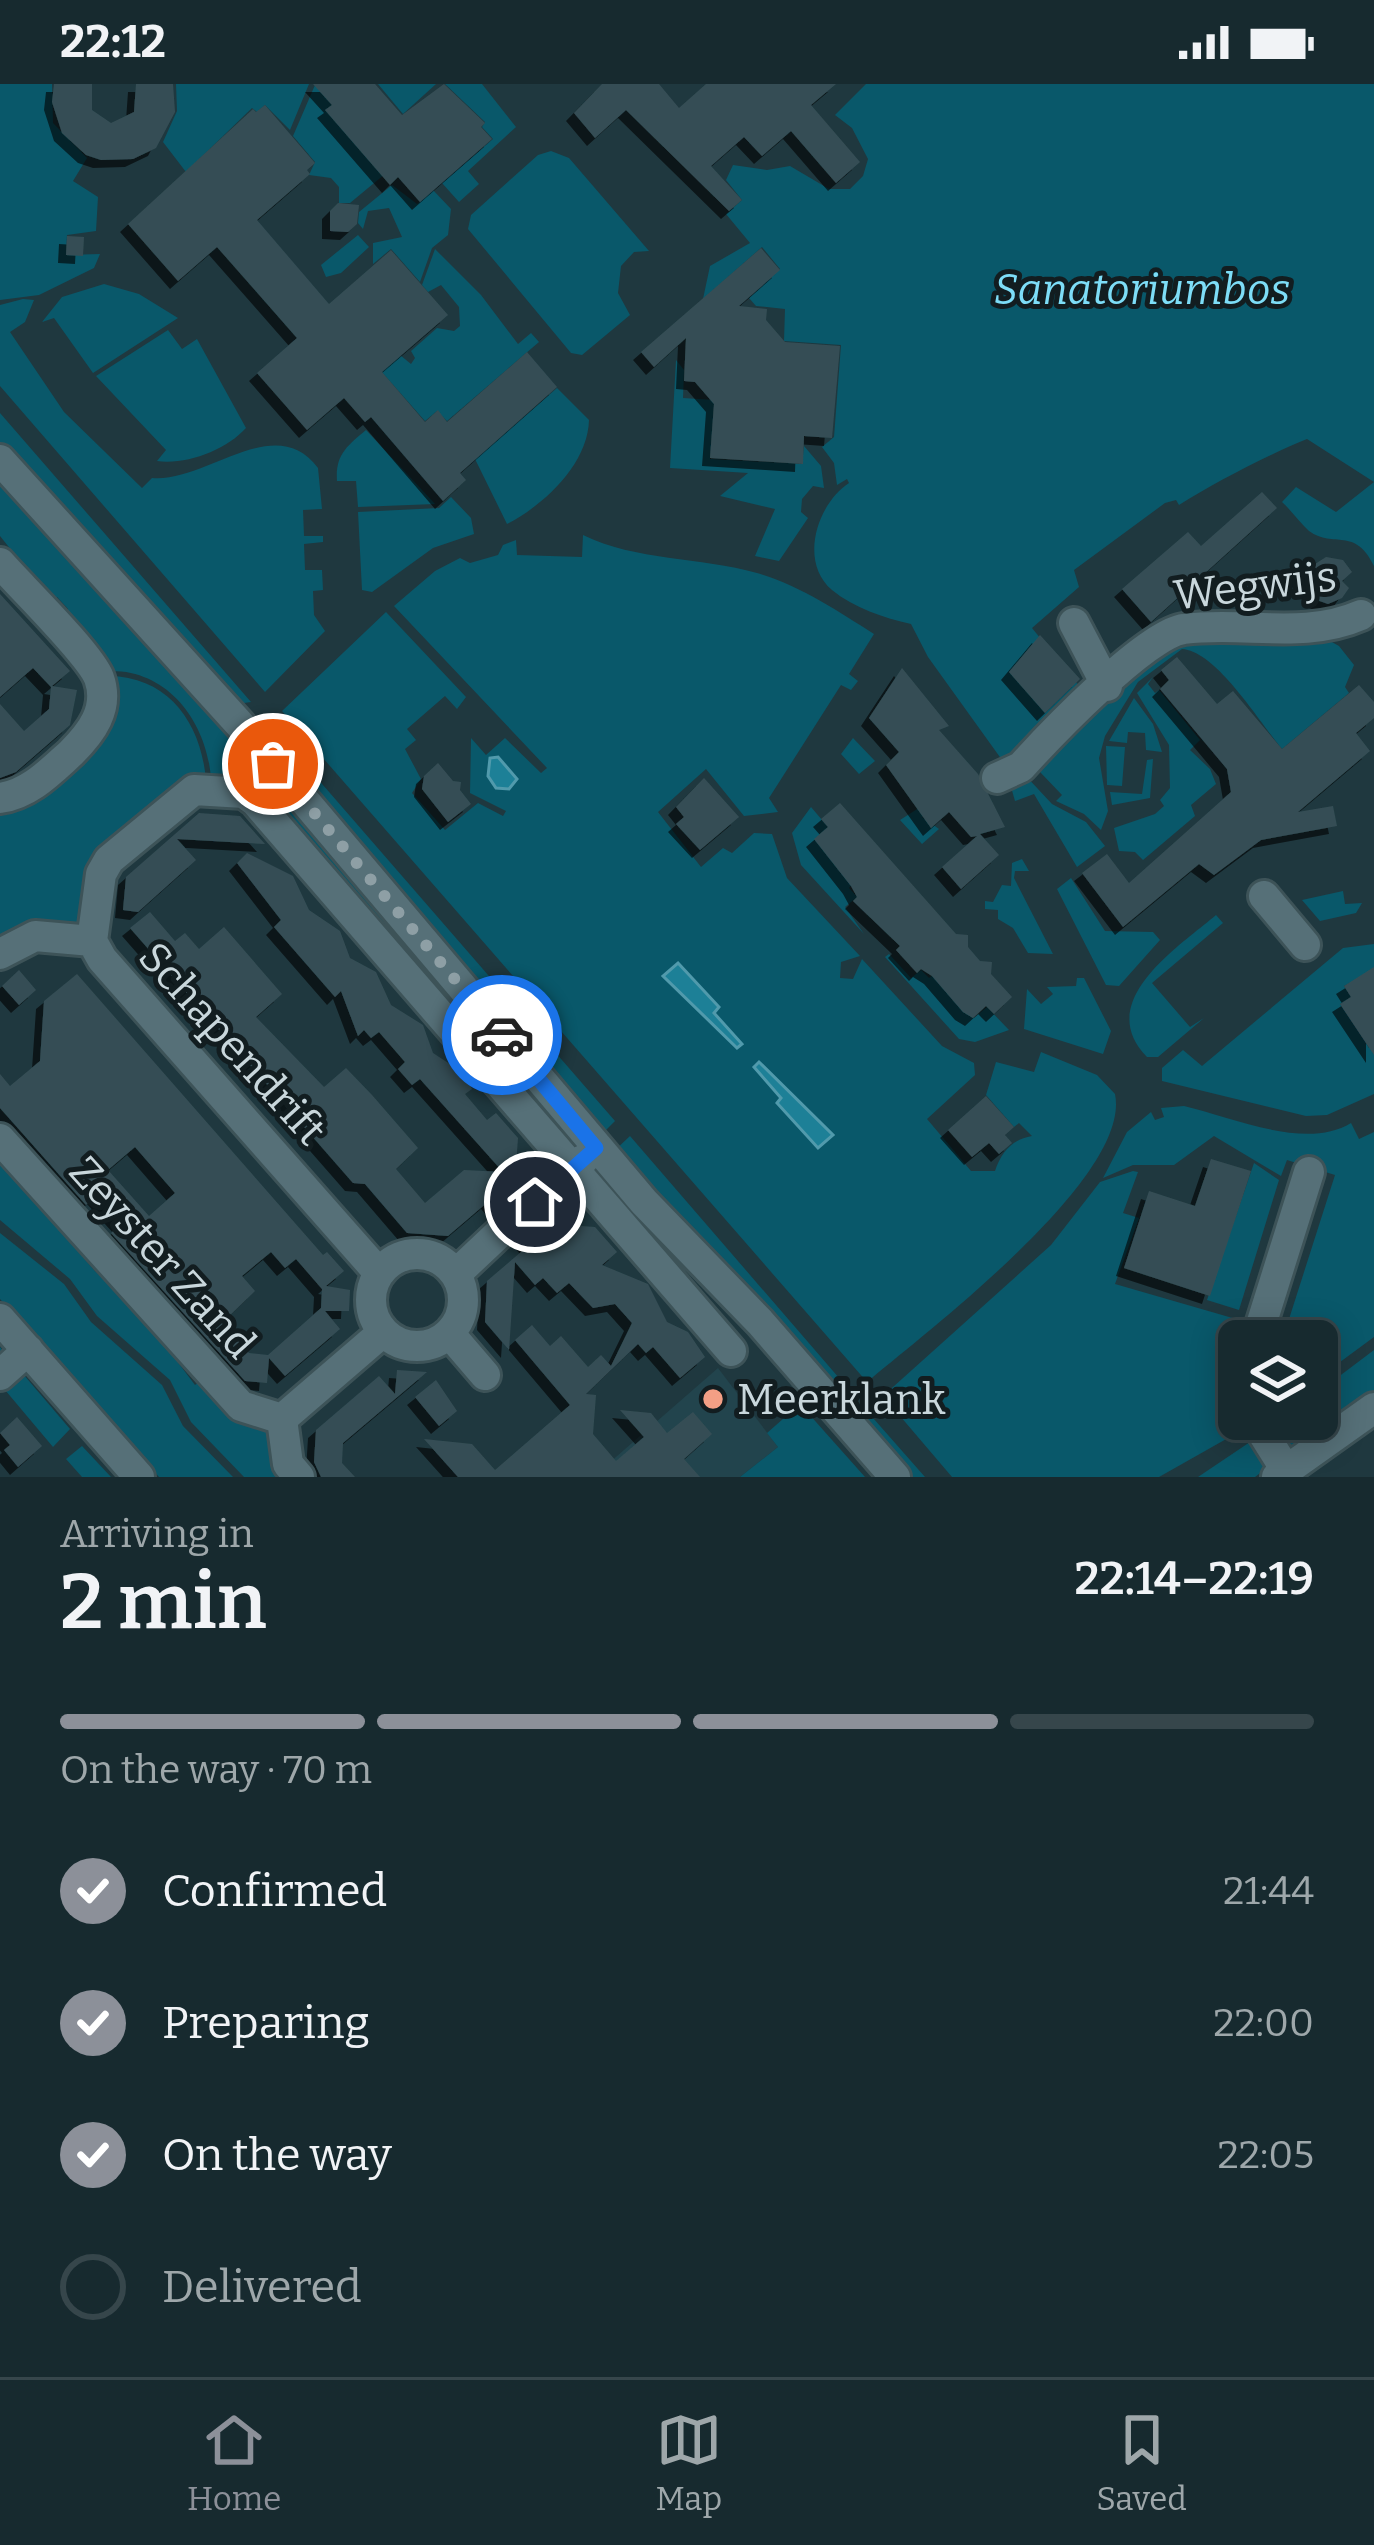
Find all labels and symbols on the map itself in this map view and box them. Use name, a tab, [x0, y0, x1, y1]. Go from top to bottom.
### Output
park label: Sanatoriumbos	[994, 265, 1290, 315]
street label: Wegwijs	[1171, 551, 1339, 621]
pin	[222, 713, 324, 815]
street label: Schapendrift	[128, 932, 336, 1155]
courier	[442, 975, 562, 1095]
street label: Zeyster Zand	[59, 1147, 266, 1369]
pin	[484, 1151, 586, 1253]
place label: Meerklank	[737, 1375, 946, 1425]
marker: Meerklank	[700, 1386, 726, 1412]

